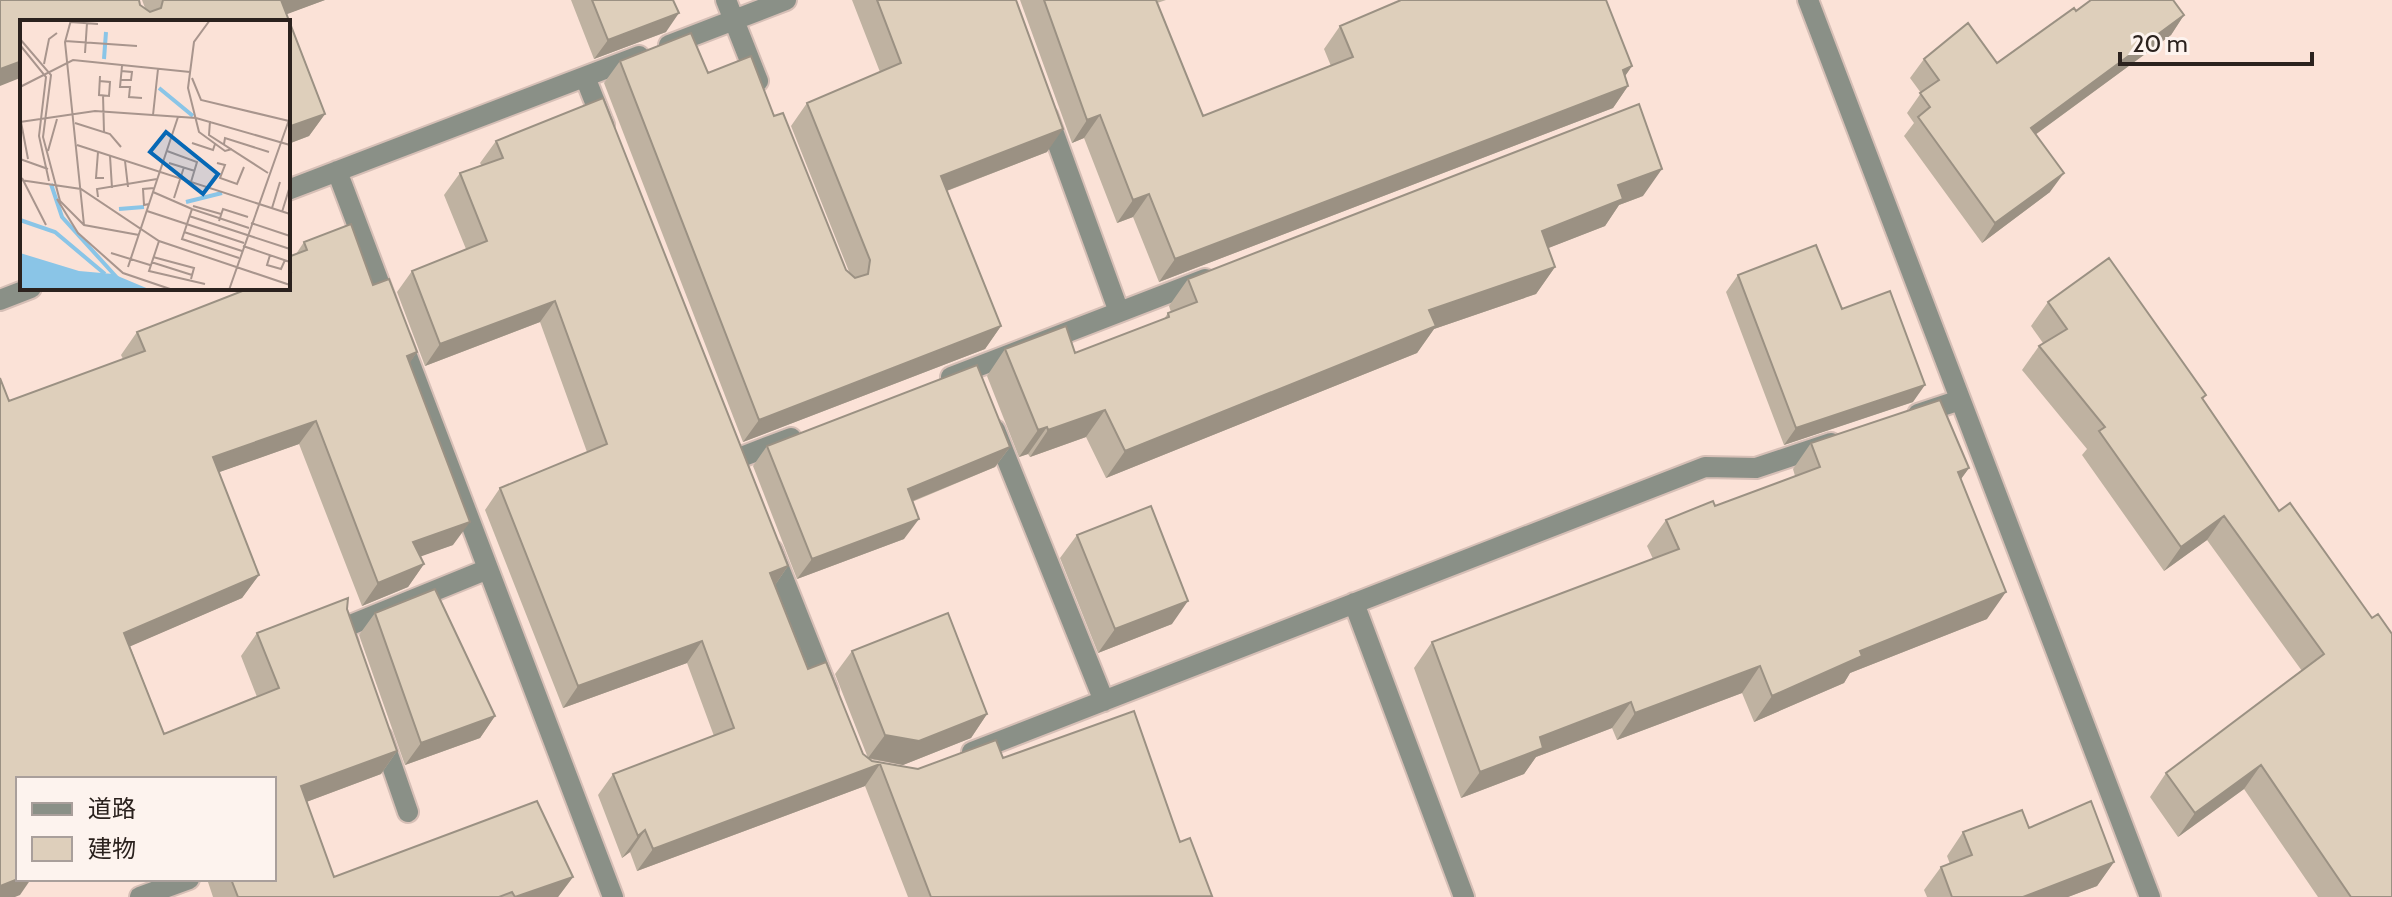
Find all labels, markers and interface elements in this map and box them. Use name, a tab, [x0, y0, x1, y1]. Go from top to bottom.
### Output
scale bar	[2120, 16, 2312, 66]
inset map	[20, 20, 290, 290]
text: 20 m	[2132, 29, 2188, 58]
legend	[16, 777, 276, 881]
text: 道路	[88, 794, 136, 823]
text: 建物	[88, 834, 136, 863]

